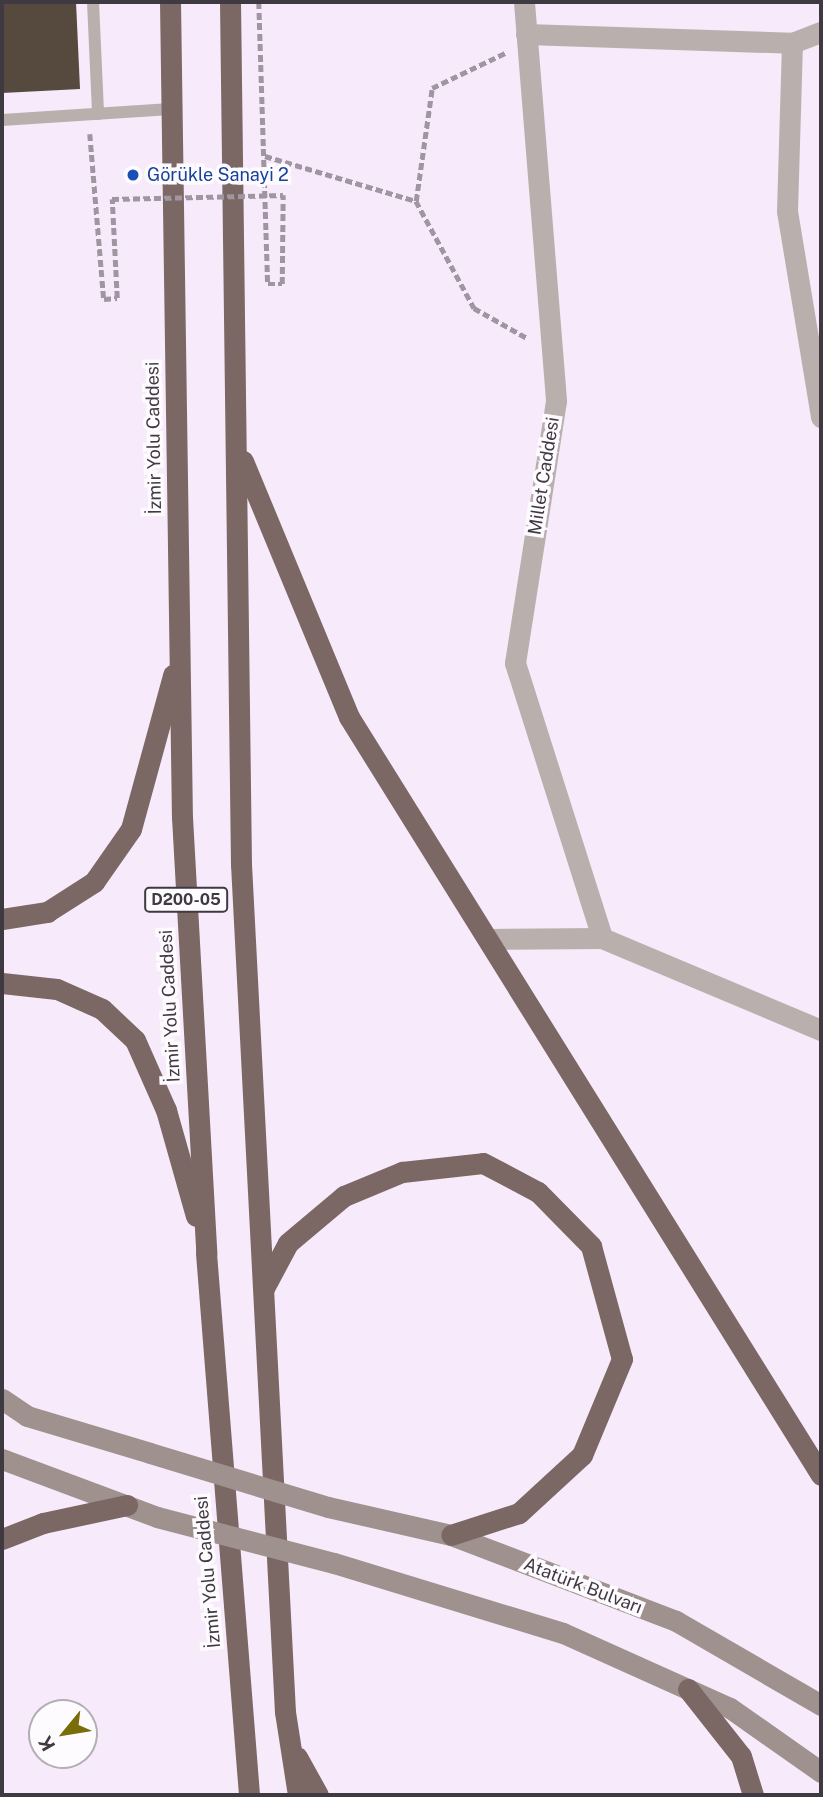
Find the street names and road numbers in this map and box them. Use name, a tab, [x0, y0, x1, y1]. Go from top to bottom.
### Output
street label: İzmir Yolu Caddesi	[142, 361, 166, 515]
street label: Millet Caddesi	[524, 415, 564, 537]
road number: D200-05	[144, 888, 228, 912]
street label: İzmir Yolu Caddesi	[155, 929, 185, 1083]
street label: İzmir Yolu Caddesi	[191, 1495, 225, 1649]
street label: Atatürk Bulvarı	[521, 1553, 645, 1619]

